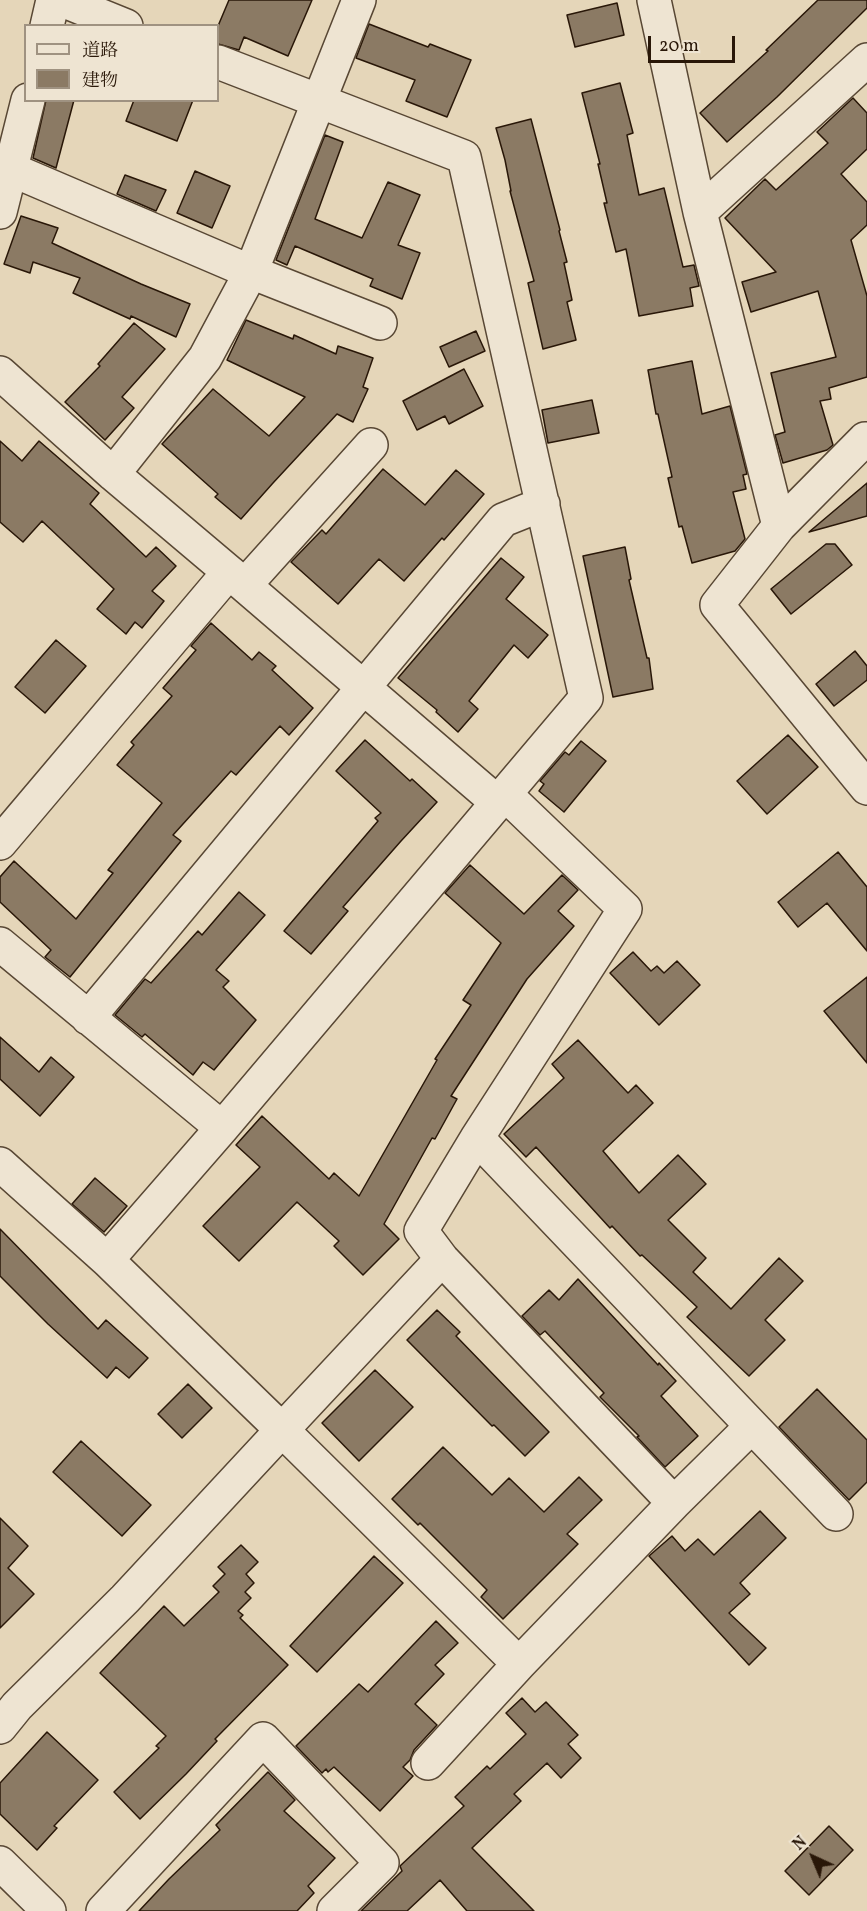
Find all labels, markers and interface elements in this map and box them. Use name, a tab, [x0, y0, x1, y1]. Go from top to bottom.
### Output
legend	[24, 24, 219, 102]
scale bar	[651, 24, 738, 62]
text: 20 m	[659, 34, 699, 59]
text: 道路	[82, 39, 118, 64]
text: 建物	[82, 69, 118, 94]
north arrow	[783, 1827, 843, 1887]
text: N	[789, 1832, 812, 1856]

